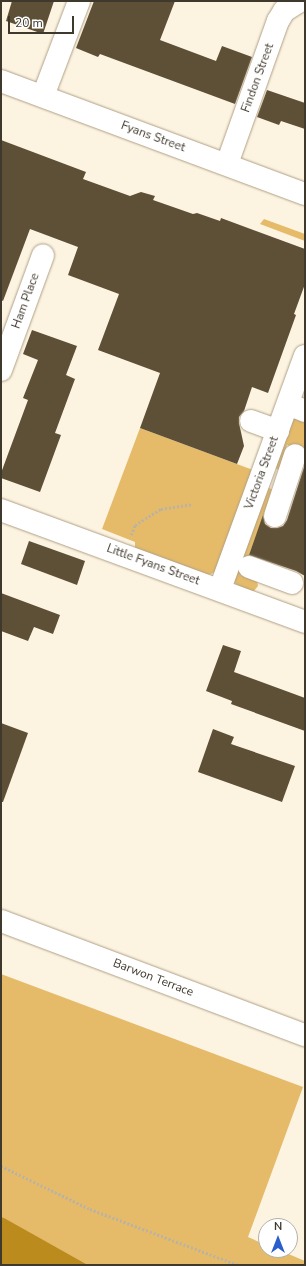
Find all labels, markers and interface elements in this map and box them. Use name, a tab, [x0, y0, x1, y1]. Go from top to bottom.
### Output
scale bar	[10, 8, 76, 34]
text: 20 m	[15, 15, 43, 31]
street label: Findon Street	[239, 41, 277, 115]
street label: Fyans Street	[119, 119, 187, 155]
street label: Ham Place	[9, 271, 43, 331]
street label: Victoria Street	[242, 435, 282, 511]
street label: Little Fyans Street	[105, 542, 201, 588]
street label: Barwon Terrace	[111, 956, 195, 1000]
north arrow	[258, 1218, 298, 1258]
text: N	[274, 1219, 282, 1234]

